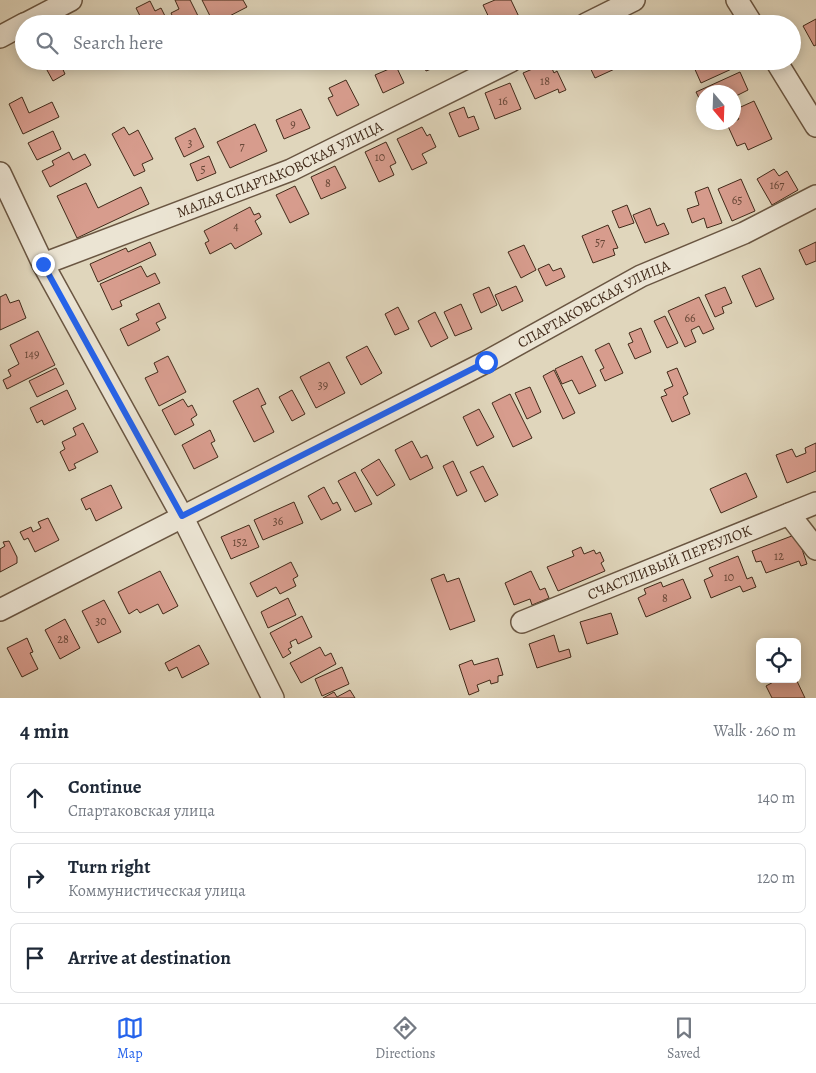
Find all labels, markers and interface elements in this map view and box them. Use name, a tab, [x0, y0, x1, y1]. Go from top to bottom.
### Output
search box	[15, 15, 801, 70]
icon: search	[33, 29, 61, 57]
text: Search here	[73, 30, 163, 56]
house number: 18	[540, 73, 550, 89]
north arrow	[696, 85, 741, 130]
house number: 16	[498, 93, 508, 109]
street label: МАЛАЯ СПАРТАКОВСКАЯ УЛИЦА	[174, 116, 386, 222]
house number: 9	[290, 116, 296, 132]
house number: 3	[188, 135, 193, 151]
house number: 7	[239, 138, 245, 154]
house number: 10	[375, 149, 385, 165]
house number: 5	[200, 161, 206, 177]
house number: 8	[325, 175, 331, 191]
house number: 167	[770, 177, 785, 193]
house number: 65	[732, 192, 742, 208]
house number: 4	[233, 218, 239, 234]
house number: 57	[595, 234, 606, 250]
route end	[32, 253, 55, 276]
street label: СПАРТАКОВСКАЯ УЛИЦА	[514, 255, 673, 353]
house number: 66	[684, 310, 696, 326]
house number: 149	[24, 346, 40, 362]
route start	[475, 351, 498, 374]
house number: 39	[318, 377, 328, 393]
house number: 36	[273, 513, 284, 529]
street label: СЧАСТЛИВЫЙ ПЕРЕУЛОК	[584, 520, 755, 605]
house number: 152	[233, 534, 248, 550]
house number: 12	[774, 548, 784, 564]
house number: 10	[724, 569, 734, 585]
house number: 8	[662, 590, 668, 606]
house number: 30	[95, 613, 107, 629]
house number: 28	[57, 631, 69, 647]
map controls	[756, 638, 801, 683]
button: locate	[756, 638, 801, 683]
text: 4 min	[20, 717, 69, 745]
text: Walk · 260 m	[714, 720, 796, 742]
text: Continue	[68, 774, 142, 800]
icon: ahead	[21, 784, 49, 812]
text: 140 m	[757, 787, 795, 809]
text: Спартаковская улица	[68, 800, 215, 822]
text: Turn right	[68, 854, 150, 880]
icon: right	[21, 864, 49, 892]
text: 120 m	[757, 867, 795, 889]
text: Коммунистическая улица	[68, 880, 246, 902]
icon: arrive	[21, 944, 49, 972]
text: Arrive at destination	[68, 945, 231, 971]
tab: Map	[116, 1014, 144, 1063]
tab: Directions	[375, 1014, 435, 1063]
tab: Saved	[667, 1014, 700, 1063]

